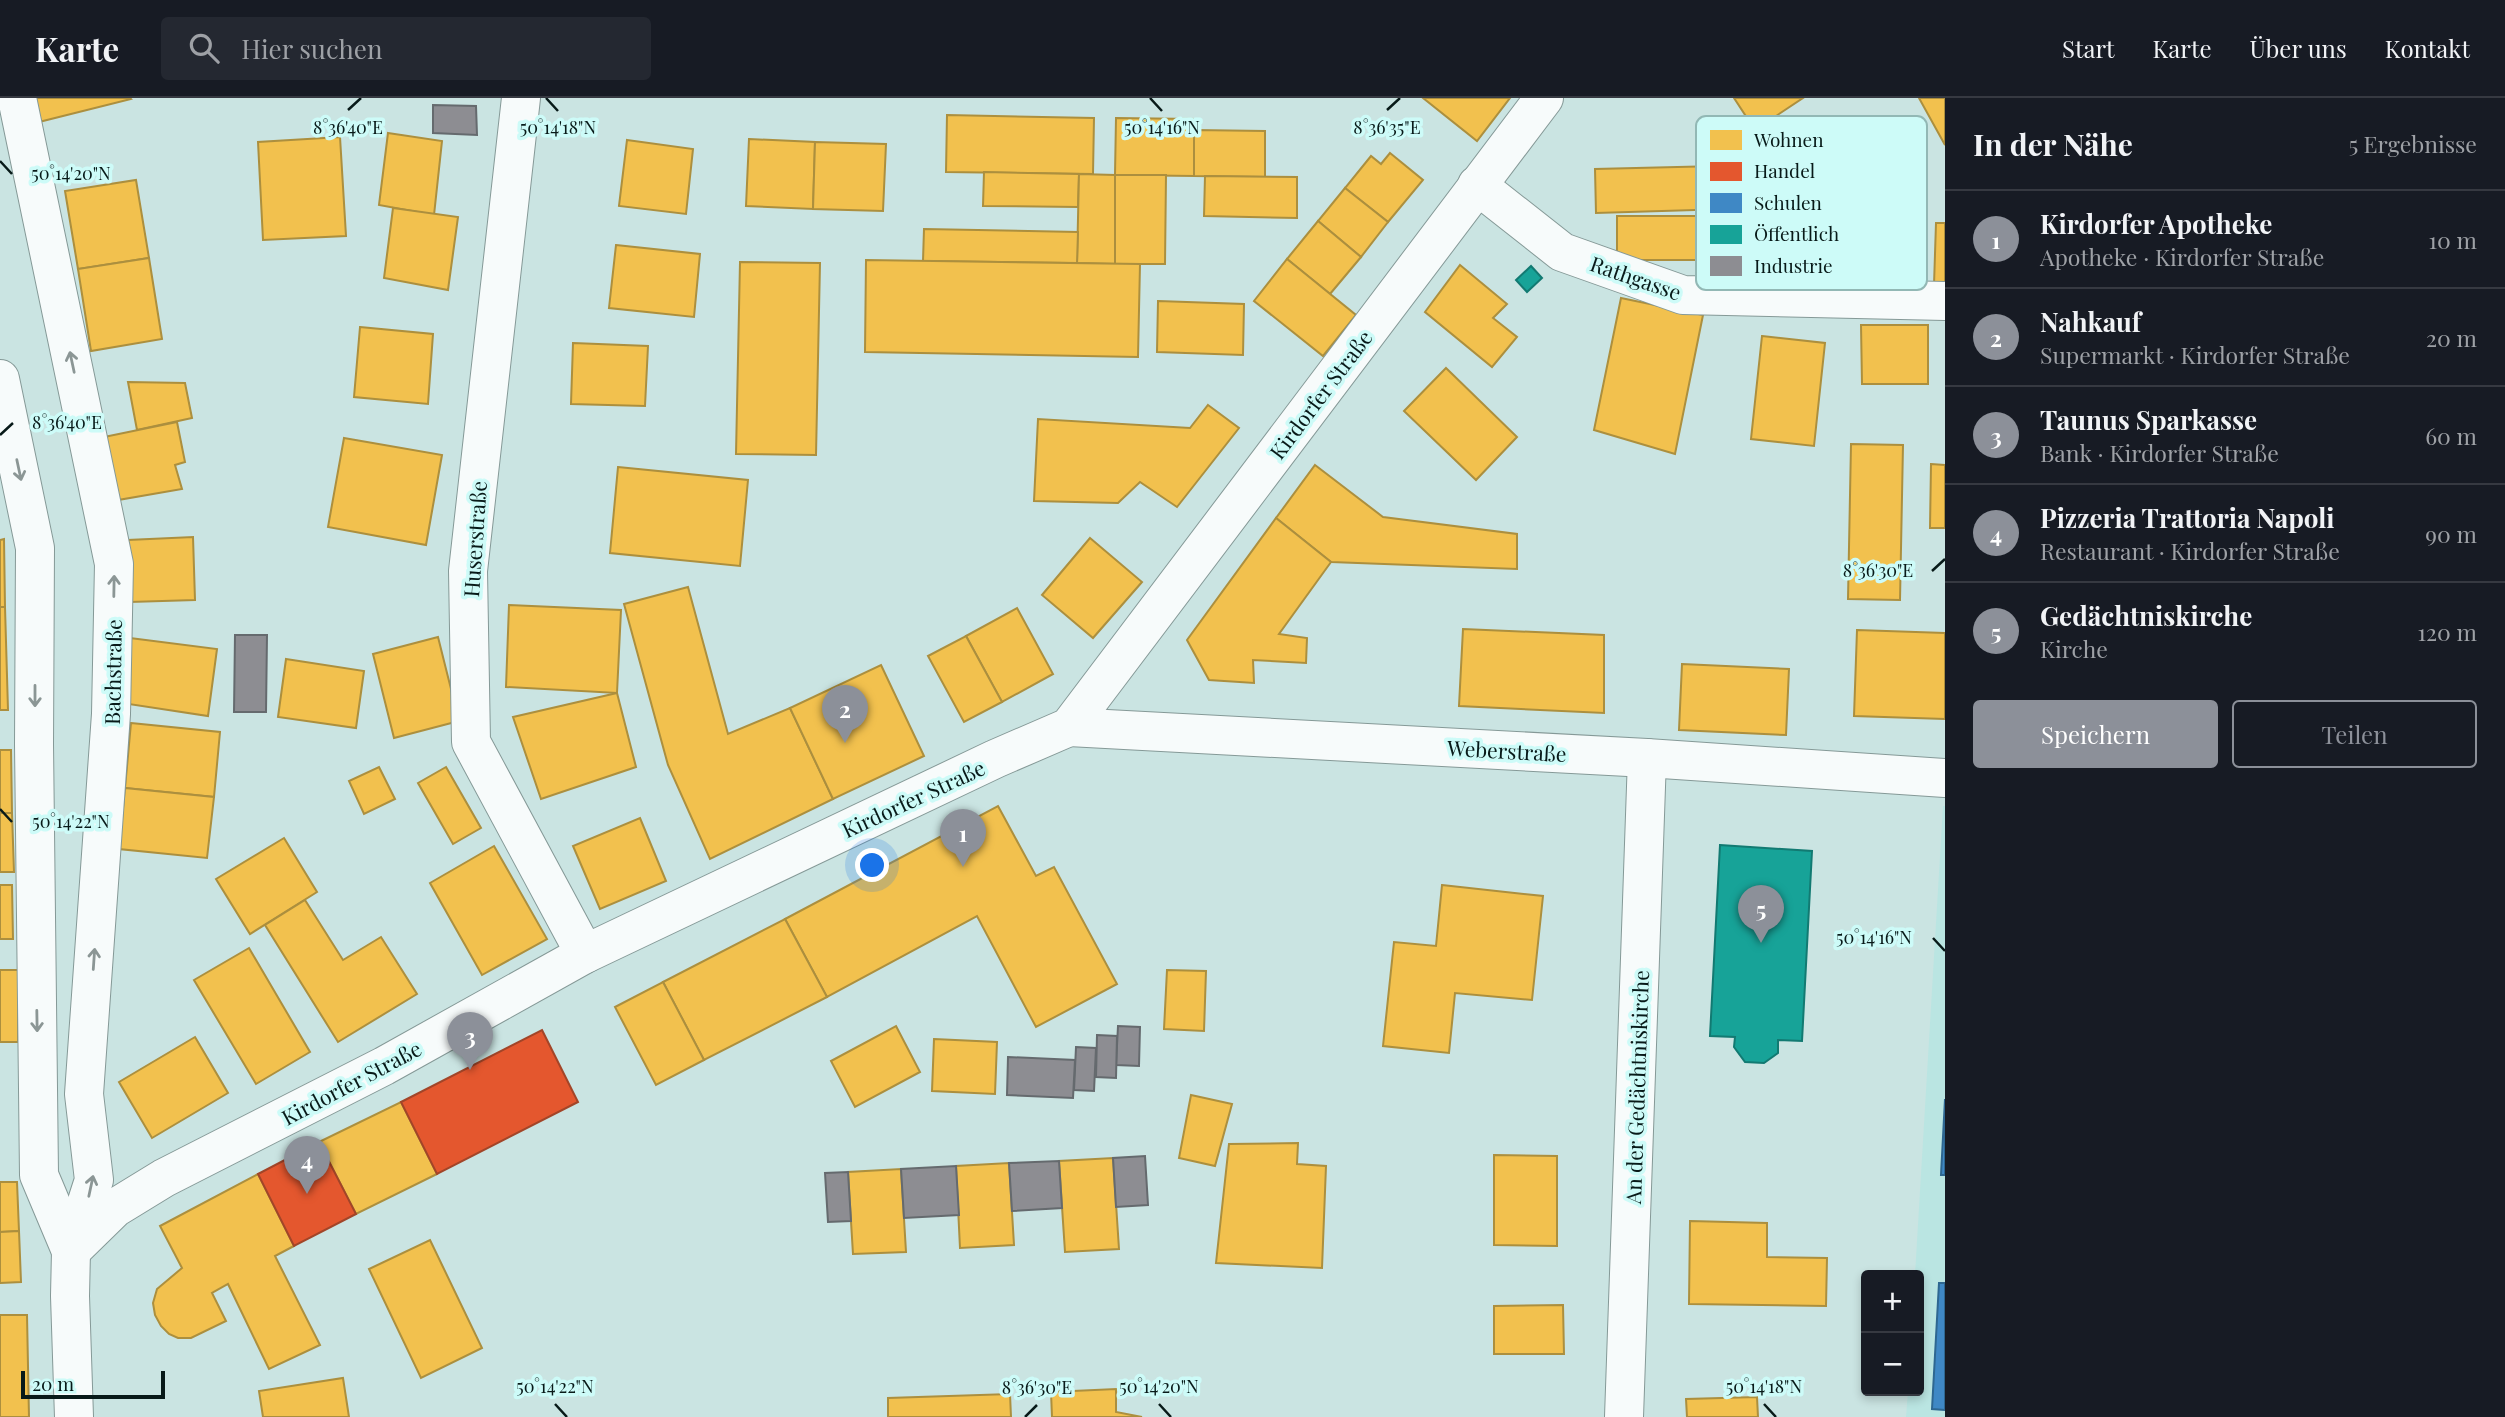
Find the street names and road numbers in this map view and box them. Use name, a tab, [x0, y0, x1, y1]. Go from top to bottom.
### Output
street label: Rathgasse	[1587, 248, 1685, 306]
street label: Kirdorfer Straße	[1262, 324, 1378, 464]
street label: Huserstraße	[456, 480, 492, 598]
street label: Bachstraße	[97, 619, 127, 725]
street label: Weberstraße	[1446, 733, 1567, 767]
street label: Kirdorfer Straße	[837, 753, 989, 843]
street label: An der Gedächtniskirche	[1618, 970, 1654, 1205]
street label: Kirdorfer Straße	[276, 1033, 426, 1131]

